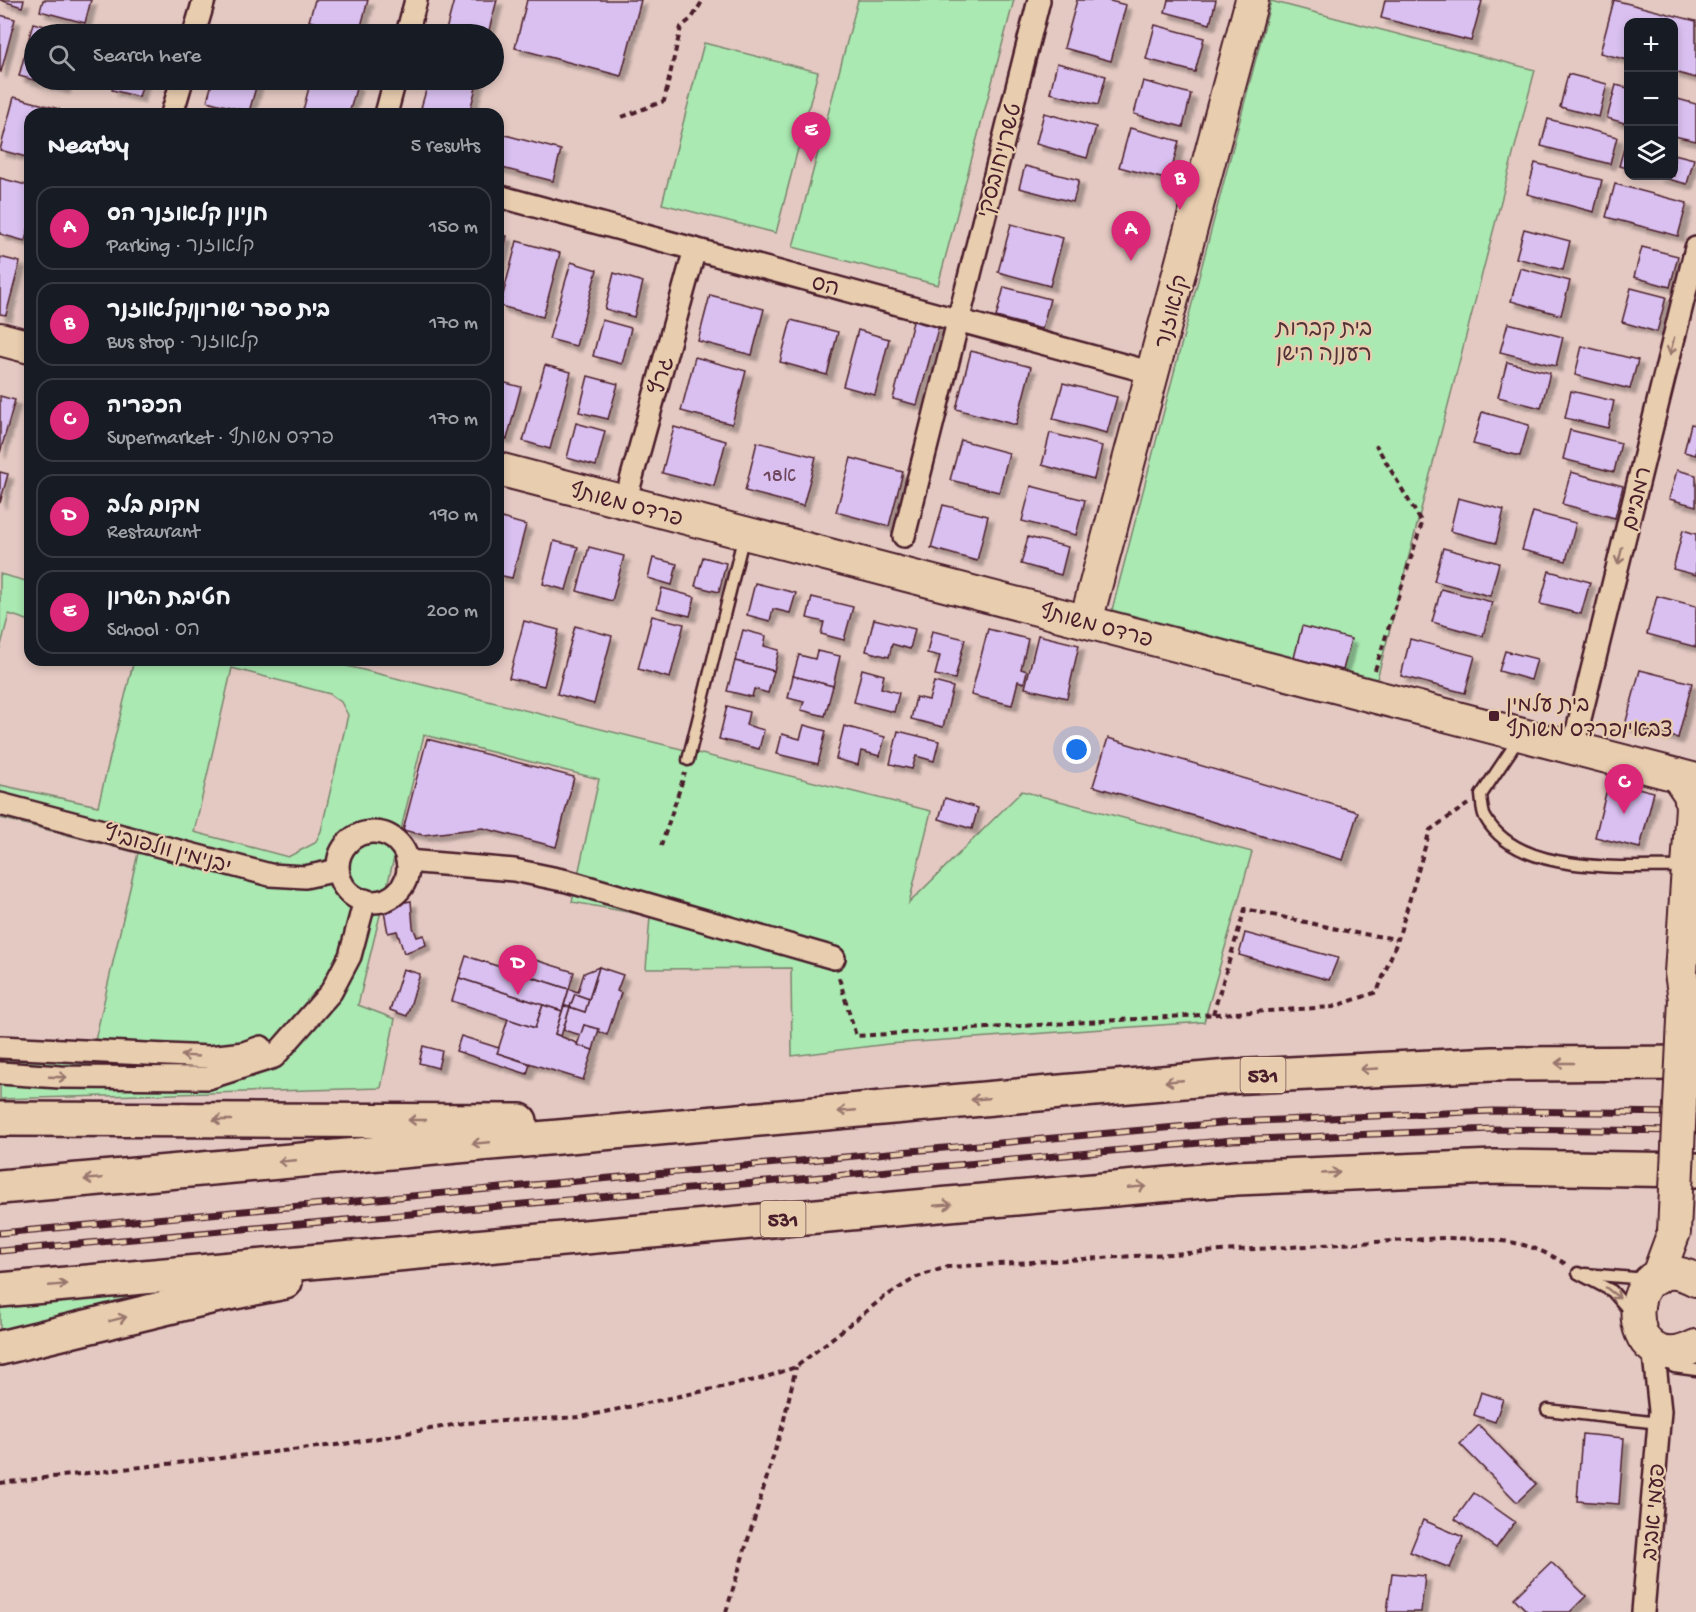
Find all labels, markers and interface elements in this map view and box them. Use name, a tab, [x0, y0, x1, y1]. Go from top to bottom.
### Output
map controls	[1624, 18, 1678, 180]
button: +	[1624, 18, 1678, 72]
search box	[24, 24, 504, 90]
icon: search	[45, 41, 78, 74]
text: Search here	[93, 44, 201, 70]
button: −	[1624, 72, 1678, 126]
street label: טשרניחובסקי	[974, 101, 1030, 221]
pin: E	[792, 112, 830, 162]
button: layers	[1624, 126, 1678, 180]
text: Nearby	[48, 132, 129, 163]
text: 5 results	[411, 136, 480, 159]
pin: B	[1160, 160, 1200, 210]
text: חניון קלאוזנר הס	[107, 203, 268, 229]
pin: A	[1112, 212, 1150, 261]
text: A	[64, 217, 75, 240]
text: 150 m	[429, 217, 478, 240]
text: Parking · קלאוזנר	[107, 236, 255, 259]
street label: הס	[808, 272, 842, 304]
street label: קלאוזנר	[1150, 272, 1196, 352]
text: בית ספר ישורון/קלאוזנר	[107, 299, 330, 325]
text: B	[64, 313, 75, 336]
text: 170 m	[429, 313, 478, 336]
park label: בית קברות רעננה הישן	[1274, 318, 1372, 369]
text: Bus stop · קלאוזנר	[107, 332, 259, 355]
one-way arrow	[1666, 336, 1678, 355]
street label: גרץ	[644, 353, 682, 398]
text: הכפריה	[107, 395, 182, 421]
text: C	[64, 409, 75, 432]
text: 170 m	[429, 409, 478, 432]
text: Supermarket · פרדס משותף	[107, 428, 334, 451]
street label: רמב"ם	[1618, 464, 1659, 534]
house number: 18א	[763, 466, 796, 489]
street label: פרדס משותף	[567, 478, 686, 534]
text: מקום בלב	[107, 495, 201, 521]
text: D	[63, 505, 76, 528]
text: 190 m	[430, 505, 478, 528]
text: Restaurant	[107, 522, 200, 545]
one-way arrow	[1614, 546, 1626, 565]
text: חטיבת השרון	[107, 587, 231, 613]
street label: פרדס משותף	[1037, 599, 1156, 655]
text: E	[63, 601, 76, 624]
text: 200 m	[427, 601, 478, 624]
text: School · הס	[107, 620, 200, 643]
place label: בית עלמין צבאי/פרדס משותף	[1506, 693, 1673, 745]
marker: בית עלמין צבאי/פרדס משותף	[1487, 709, 1501, 723]
your location	[1062, 735, 1091, 764]
pin: C	[1604, 764, 1644, 814]
street label: בנימין וולפוביץ'	[100, 820, 234, 881]
pin: D	[498, 946, 538, 995]
one-way arrow	[180, 1051, 200, 1062]
road number: 531	[1240, 1057, 1286, 1093]
one-way arrow	[1554, 1057, 1574, 1069]
one-way arrow	[1360, 1064, 1380, 1075]
one-way arrow	[48, 1071, 68, 1082]
one-way arrow	[1165, 1076, 1185, 1087]
one-way arrow	[971, 1094, 991, 1105]
one-way arrow	[837, 1106, 857, 1117]
one-way arrow	[213, 1114, 233, 1126]
one-way arrow	[408, 1114, 428, 1126]
one-way arrow	[472, 1138, 491, 1149]
one-way arrow	[277, 1156, 297, 1167]
one-way arrow	[1321, 1168, 1341, 1179]
one-way arrow	[83, 1174, 103, 1185]
one-way arrow	[1126, 1182, 1146, 1193]
one-way arrow	[932, 1199, 952, 1210]
road number: 531	[760, 1201, 806, 1237]
one-way arrow	[48, 1279, 68, 1290]
one-way arrow	[1605, 1287, 1621, 1300]
one-way arrow	[108, 1312, 127, 1324]
street label: פעמי אביב	[1639, 1463, 1673, 1562]

